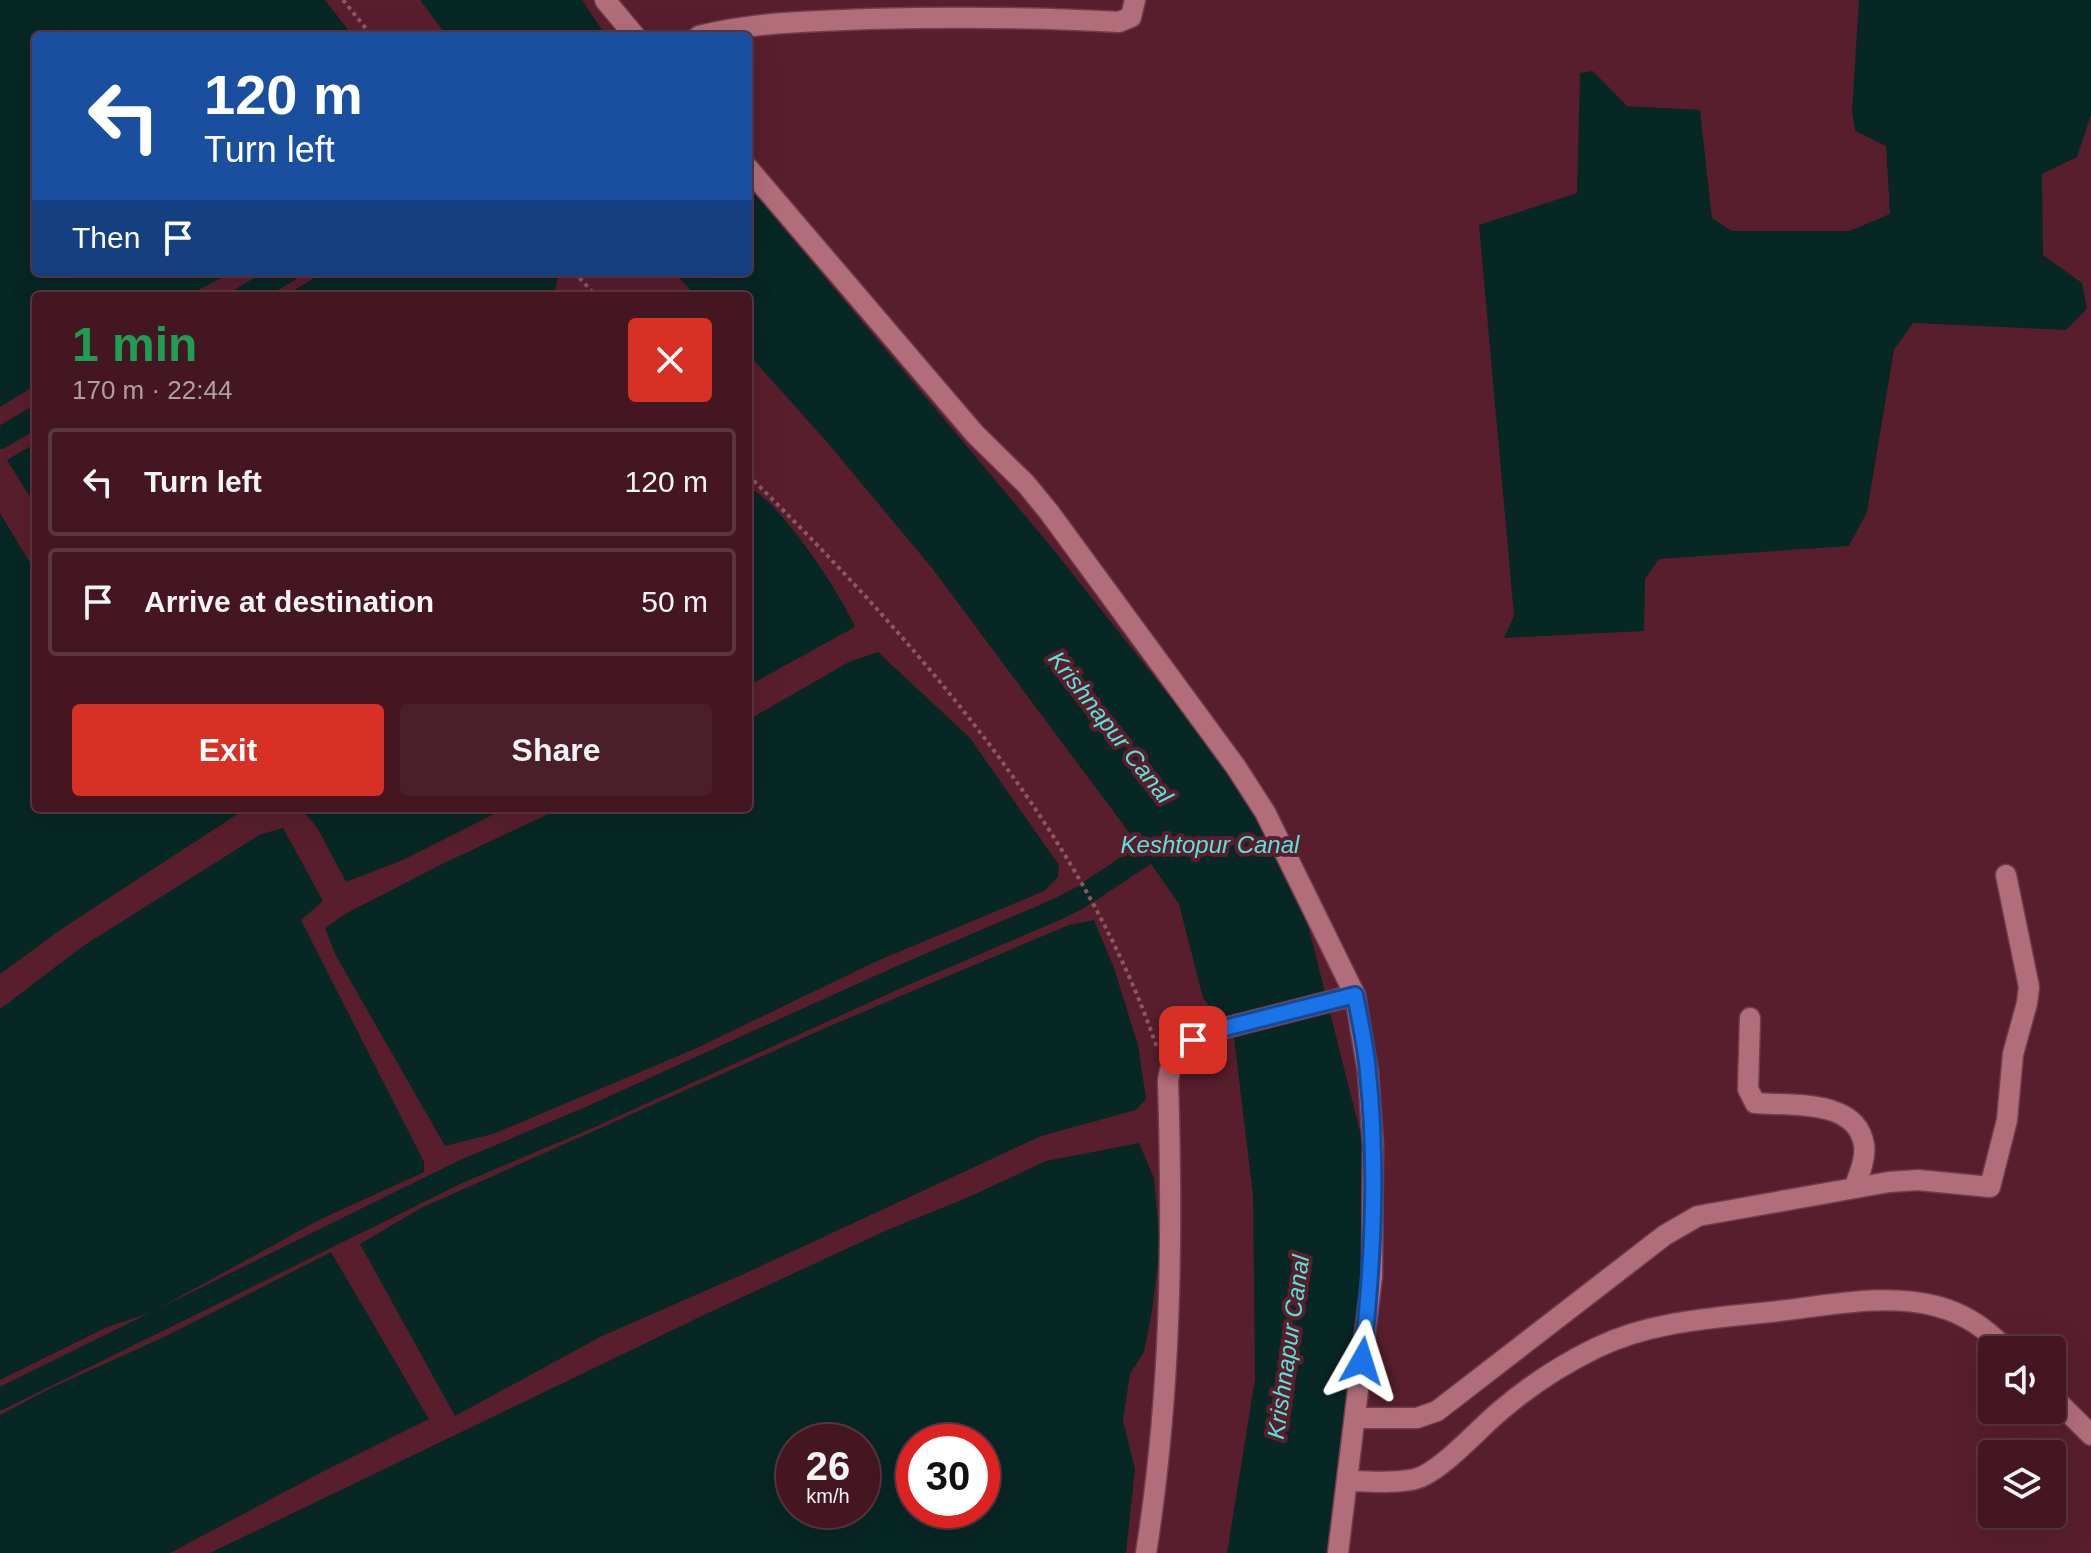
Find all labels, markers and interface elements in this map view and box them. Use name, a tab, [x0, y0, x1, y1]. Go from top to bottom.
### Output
text: 120 m	[204, 63, 363, 126]
icon: left	[72, 64, 176, 168]
text: Turn left	[204, 129, 335, 170]
icon: arrive	[156, 216, 200, 260]
text: Then	[72, 221, 140, 254]
text: 1 min	[72, 318, 197, 371]
button: close	[628, 318, 712, 402]
text: 170 m · 22:44	[72, 375, 232, 405]
icon: left	[76, 460, 120, 504]
text: Turn left	[144, 465, 262, 498]
text: 120 m	[625, 465, 708, 498]
icon: arrive	[76, 580, 120, 624]
text: Arrive at destination	[144, 585, 434, 618]
text: 50 m	[641, 585, 708, 618]
water label: Krishnapur Canal	[1043, 646, 1179, 809]
button: Exit	[72, 704, 384, 796]
button: Share	[400, 704, 712, 796]
water label: Keshtopur Canal	[1121, 831, 1300, 858]
pin	[1159, 1006, 1227, 1074]
icon: arrive	[1171, 1018, 1215, 1062]
water label: Krishnapur Canal	[1262, 1253, 1314, 1441]
position arrow	[1320, 1319, 1404, 1403]
map controls	[1978, 1336, 2066, 1528]
button: sound	[1978, 1336, 2066, 1424]
speed limit sign: 30	[896, 1424, 1000, 1528]
button: layers	[1978, 1440, 2066, 1528]
text: 26	[806, 1444, 850, 1488]
text: km/h	[806, 1485, 850, 1507]

